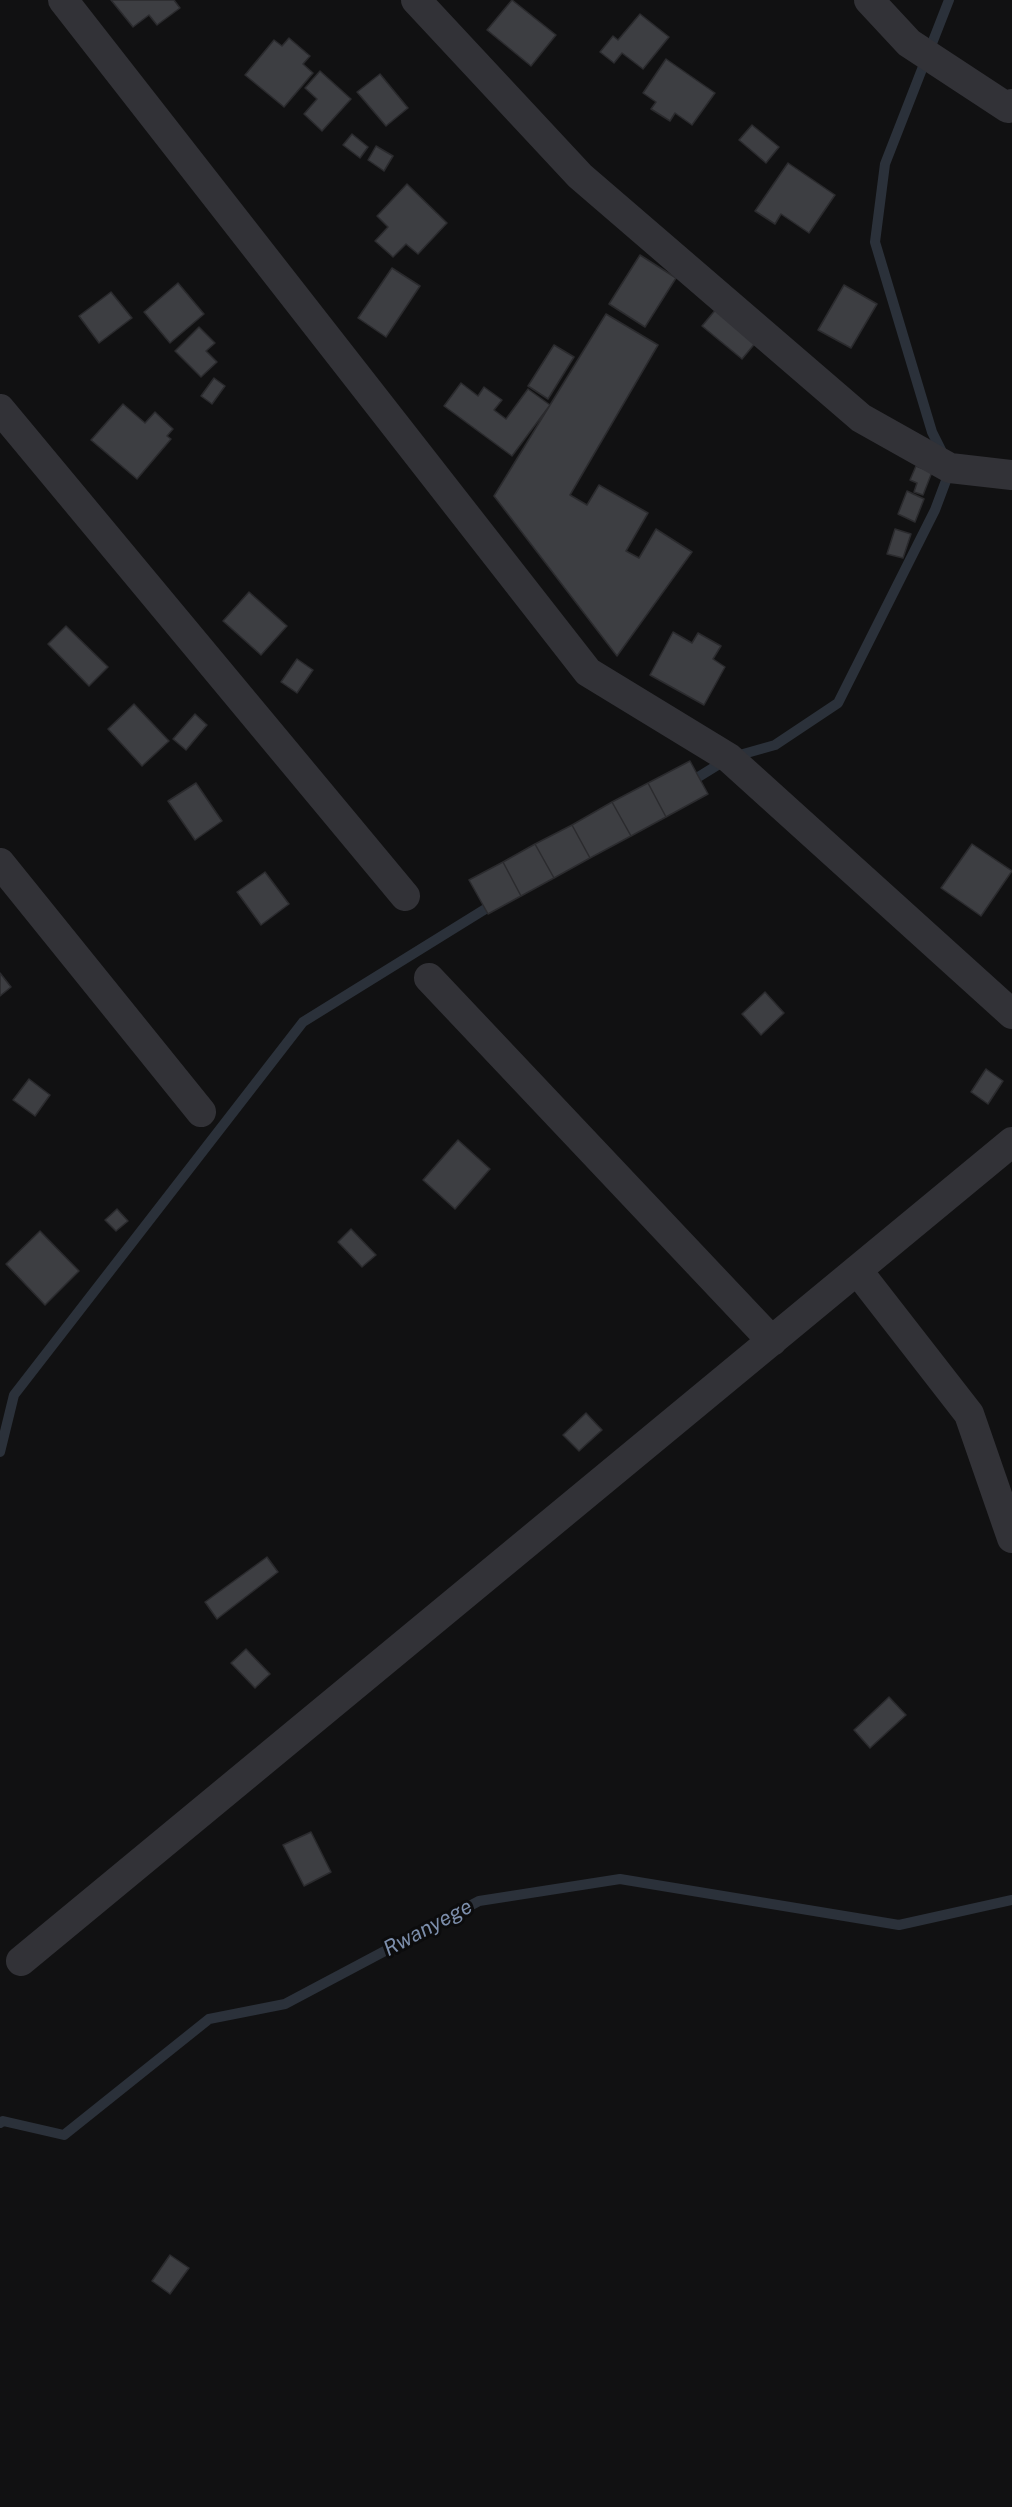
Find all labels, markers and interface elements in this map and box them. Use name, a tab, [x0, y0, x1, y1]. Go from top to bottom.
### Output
water label: Rwanyege	[379, 1894, 477, 1962]

